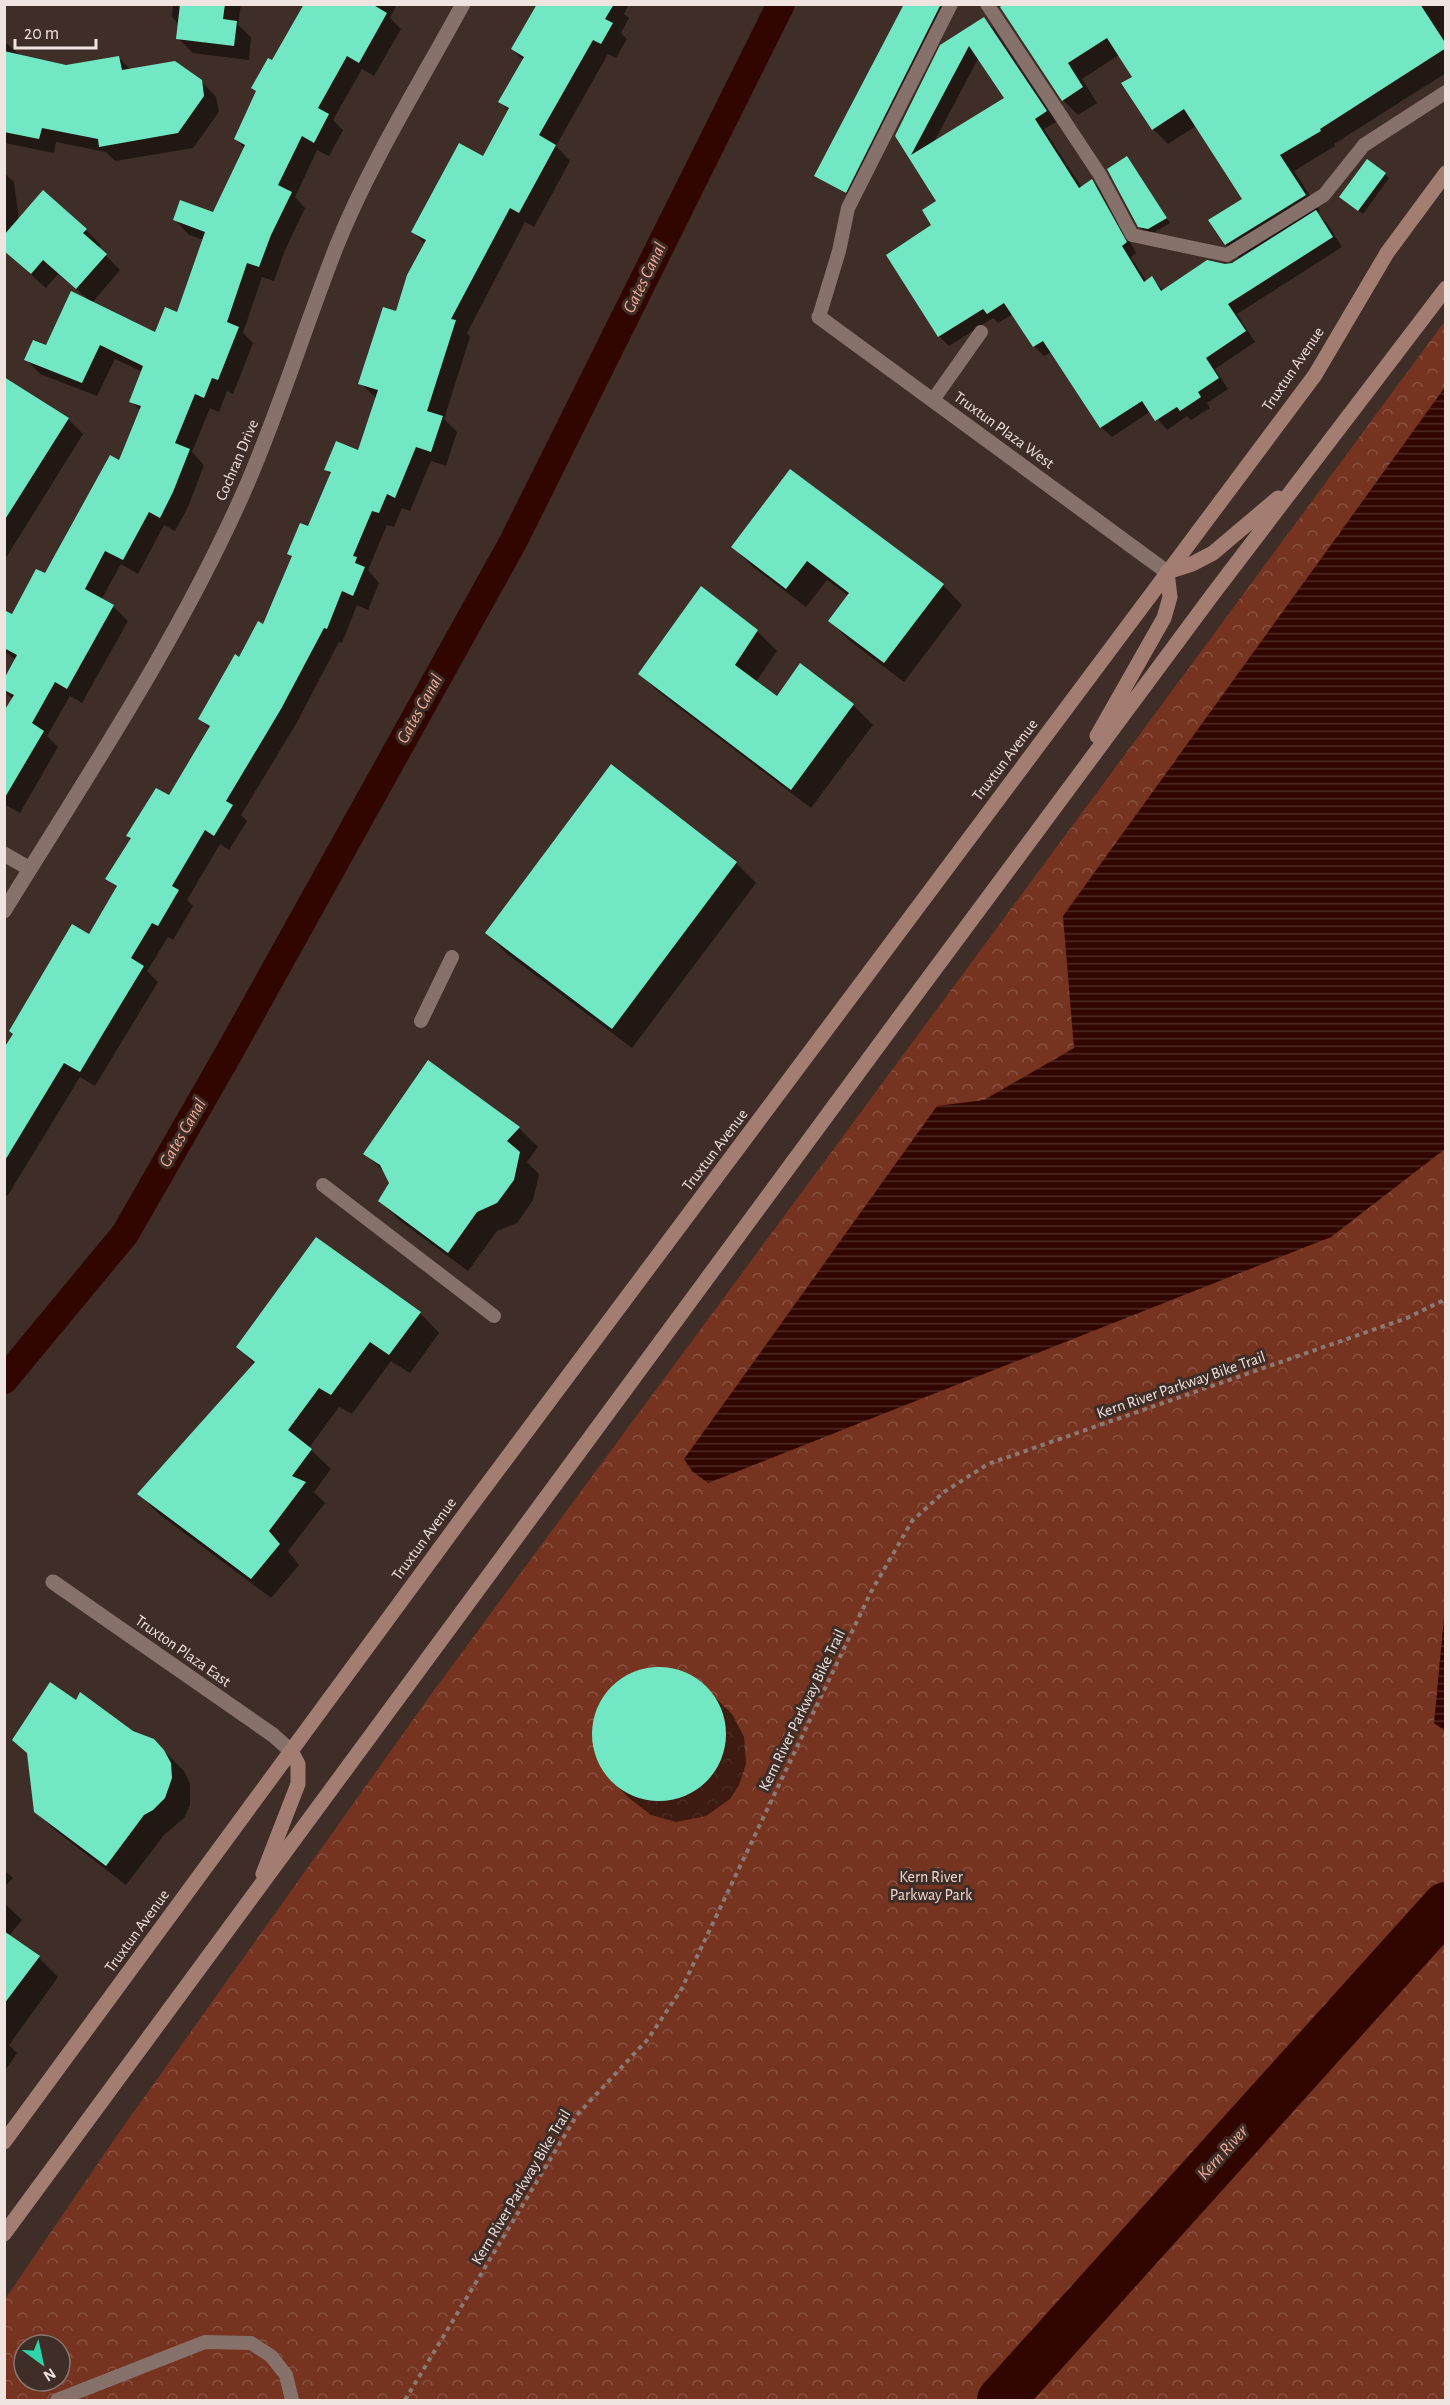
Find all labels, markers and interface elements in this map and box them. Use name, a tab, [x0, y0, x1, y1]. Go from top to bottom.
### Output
scale bar	[15, 12, 96, 50]
text: 20 m	[24, 25, 59, 43]
water label: Gates Canal	[620, 240, 670, 316]
street label: Truxtun Avenue	[1259, 324, 1327, 414]
street label: Truxtun Plaza West	[951, 388, 1057, 472]
street label: Cochran Drive	[213, 417, 261, 503]
water label: Gates Canal	[394, 671, 446, 747]
street label: Truxtun Avenue	[969, 716, 1041, 804]
water label: Gates Canal	[156, 1096, 210, 1170]
street label: Truxtun Avenue	[679, 1106, 751, 1194]
street label: Kern River Parkway Bike Trail	[1094, 1349, 1268, 1422]
street label: Truxtun Avenue	[389, 1495, 459, 1583]
street label: Truxton Plaza East	[132, 1612, 234, 1690]
street label: Kern River Parkway Bike Trail	[756, 1627, 849, 1794]
park label: Kern River Parkway Park	[890, 1869, 973, 1904]
street label: Truxtun Avenue	[102, 1887, 172, 1975]
street label: Kern River Parkway Bike Trail	[468, 2107, 574, 2268]
water label: Kern River	[1194, 2122, 1252, 2183]
north arrow	[12, 2333, 72, 2393]
text: N	[41, 2365, 59, 2384]

